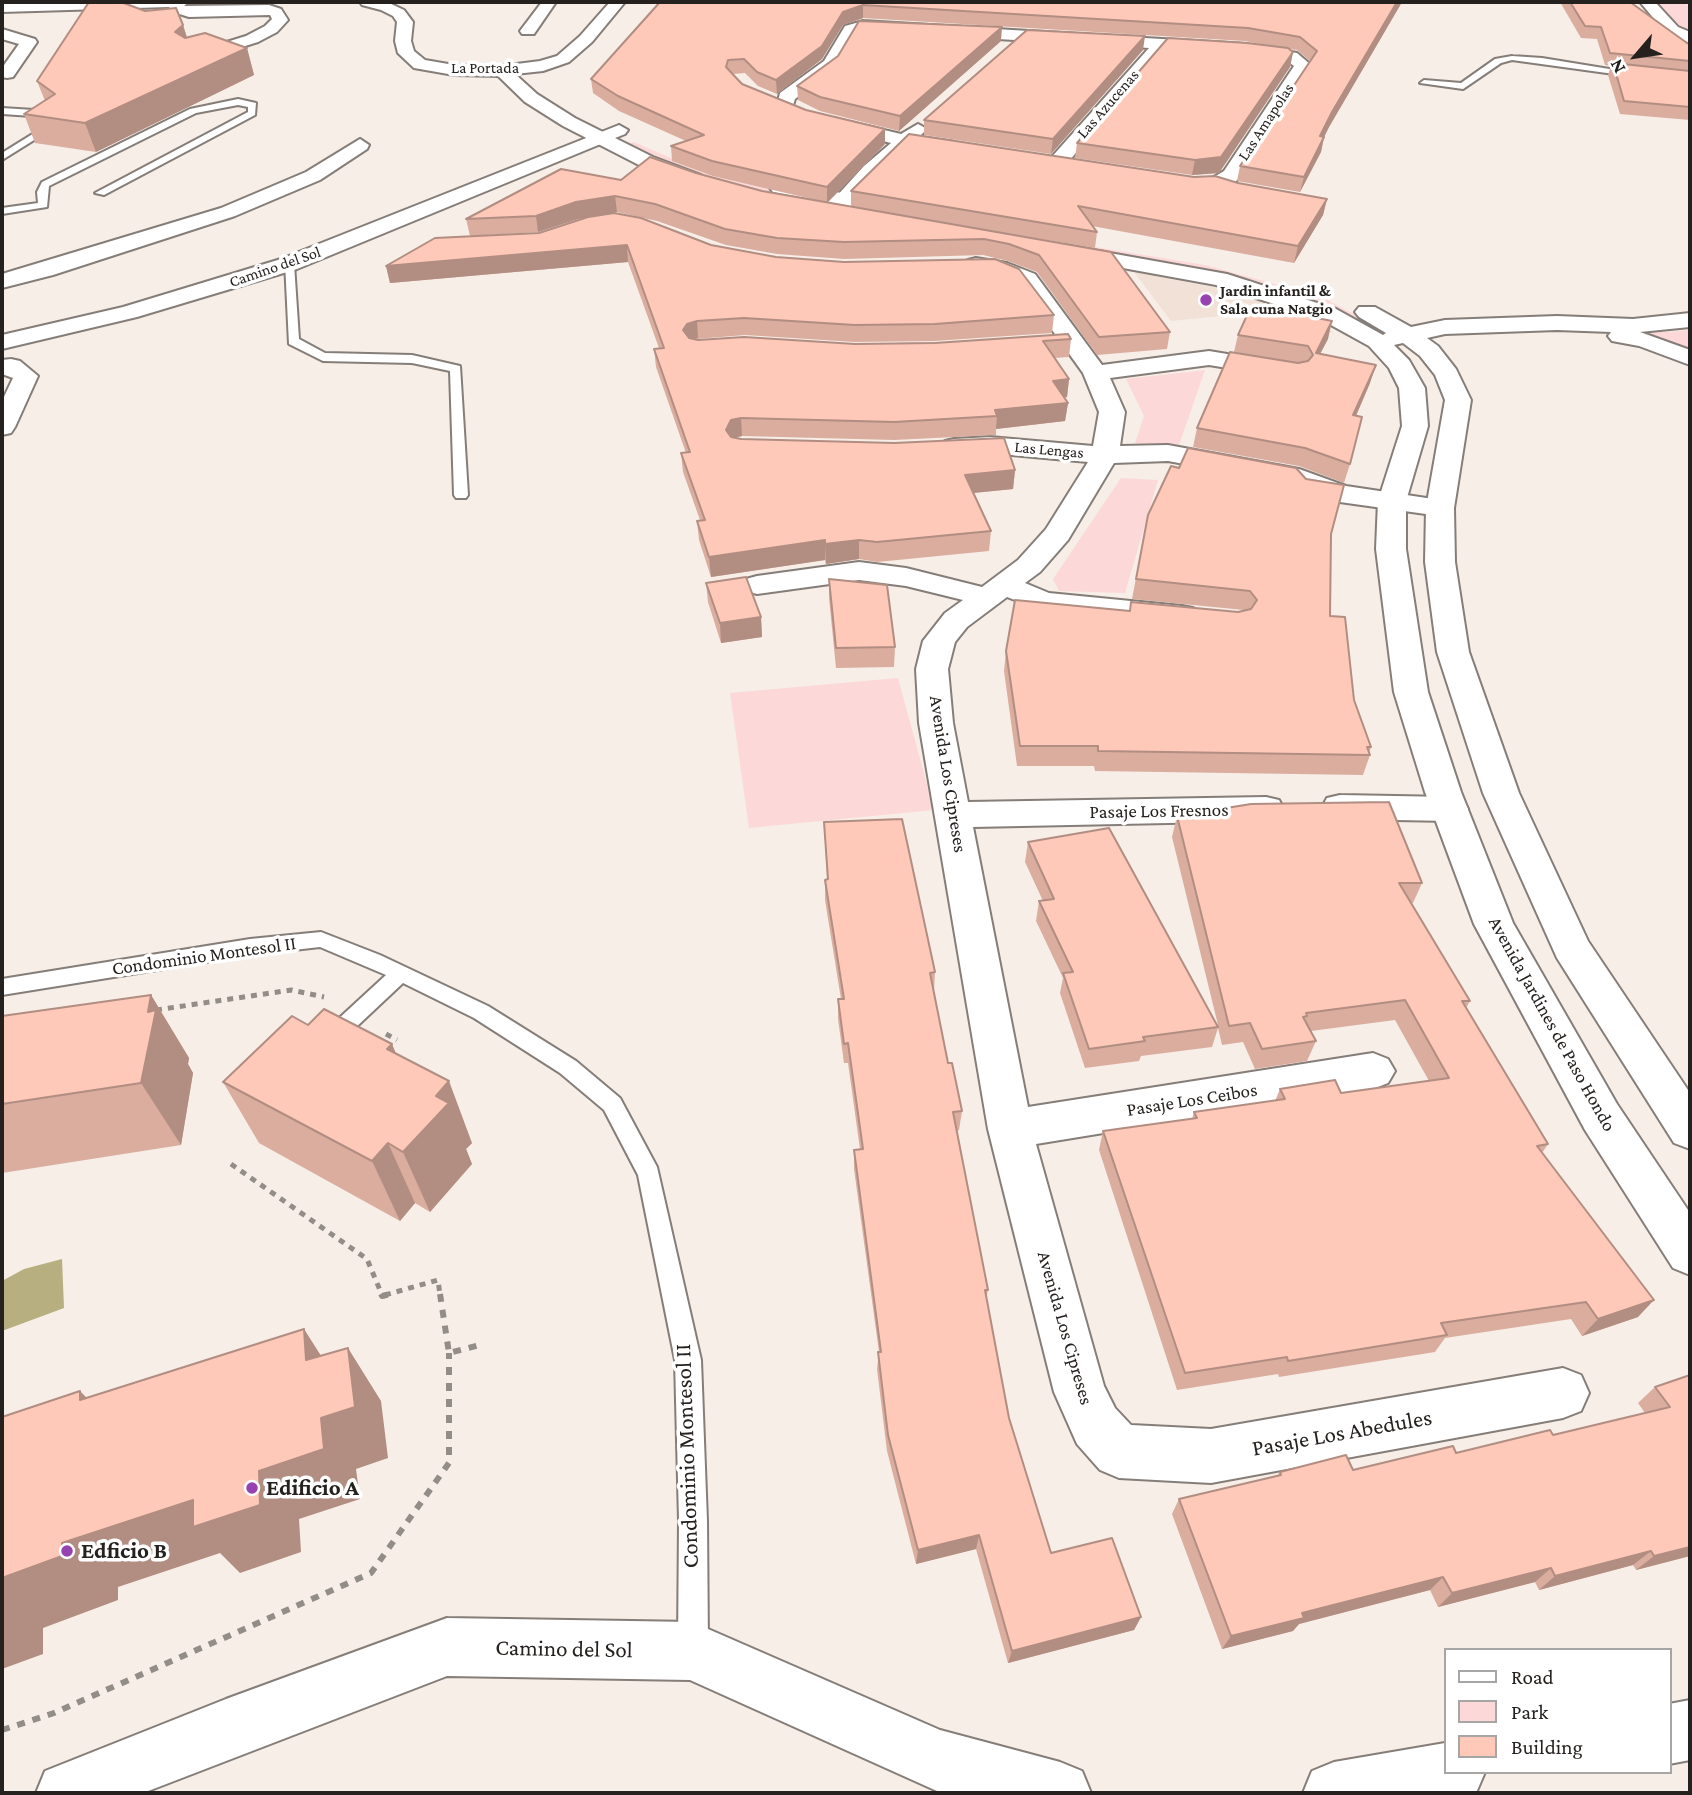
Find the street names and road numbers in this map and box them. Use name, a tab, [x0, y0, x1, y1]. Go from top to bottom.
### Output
street label: La Portada	[451, 58, 519, 78]
street label: Las Azucenas	[1073, 66, 1143, 142]
street label: Las Amapolas	[1234, 80, 1298, 164]
street label: Camino del Sol	[227, 242, 323, 292]
street label: Las Lengas	[1013, 437, 1085, 463]
street label: Avenida Los Cipreses	[924, 694, 972, 854]
street label: Pasaje Los Fresnos	[1089, 798, 1229, 824]
street label: Avenida Jardines de Paso Hondo	[1483, 913, 1621, 1135]
street label: Condominio Montesol II	[111, 932, 297, 980]
street label: Pasaje Los Ceibos	[1125, 1078, 1259, 1122]
street label: Avenida Los Cipreses	[1032, 1248, 1098, 1408]
street label: Condominio Montesol II	[669, 1343, 705, 1569]
street label: Pasaje Los Abedules	[1250, 1404, 1434, 1462]
street label: Camino del Sol	[495, 1634, 633, 1664]

